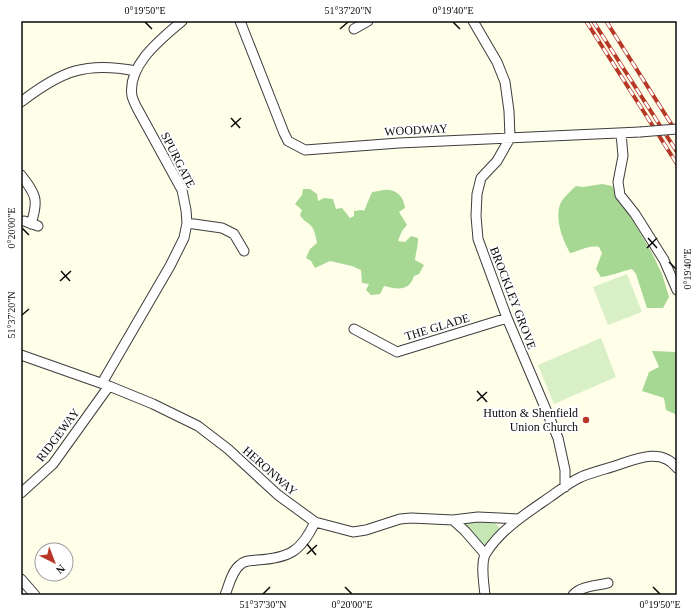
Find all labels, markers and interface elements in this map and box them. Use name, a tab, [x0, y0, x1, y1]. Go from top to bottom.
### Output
text: 0°19'50"E	[125, 5, 166, 16]
text: 51°37'20"N	[324, 5, 372, 16]
text: 0°19'40"E	[433, 5, 474, 16]
street label: WOODWAY	[384, 121, 448, 139]
street label: SPURGATE	[158, 130, 198, 190]
text: 0°20'00"E	[6, 208, 17, 249]
street label: BROCKLEY GROVE	[487, 245, 539, 351]
text: 0°19'40"E	[682, 249, 693, 290]
text: 51°37'20"N	[6, 291, 17, 339]
street label: THE GLADE	[403, 311, 471, 343]
street label: RIDGEWAY	[33, 405, 83, 464]
place label: Hutton & Shenfield Union Church	[483, 406, 578, 434]
marker: Hutton & Shenfield Union Church	[581, 415, 591, 425]
street label: HERONWAY	[240, 444, 300, 499]
north arrow	[34, 542, 74, 582]
text: N	[54, 562, 68, 577]
text: 51°37'30"N	[239, 599, 287, 610]
text: 0°20'00"E	[332, 599, 373, 610]
text: 0°19'50"E	[640, 599, 681, 610]

